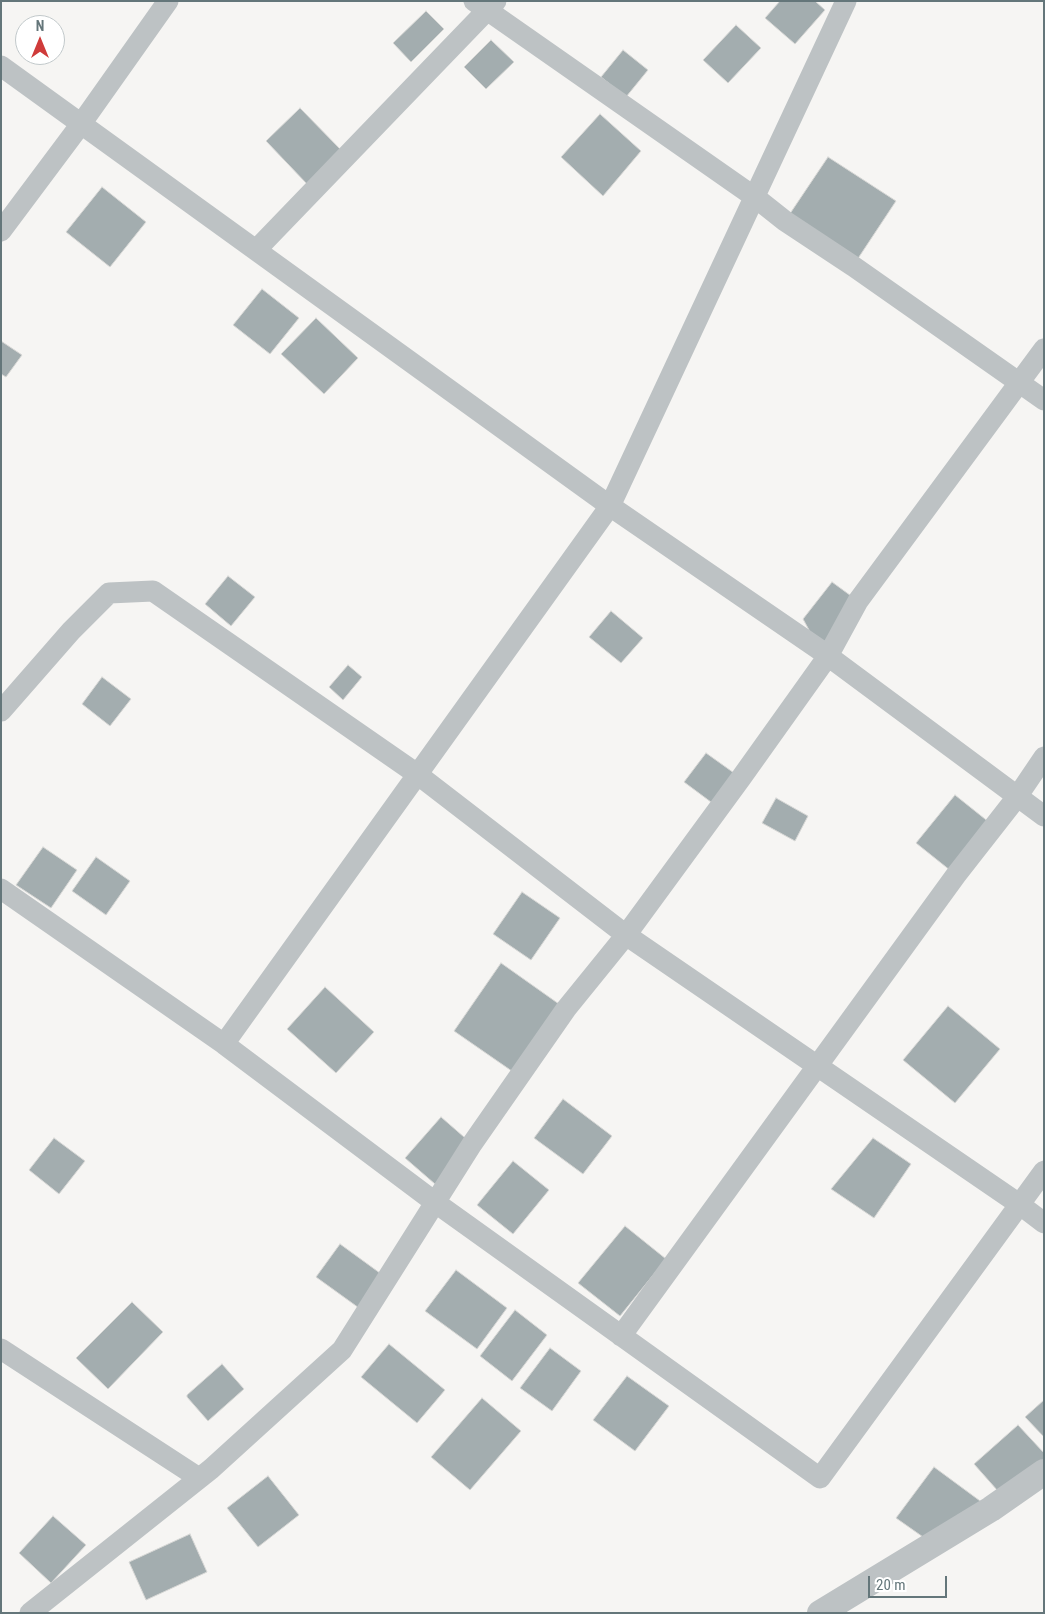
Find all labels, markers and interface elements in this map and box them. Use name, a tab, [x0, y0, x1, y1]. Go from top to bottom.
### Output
north arrow	[15, 15, 65, 65]
text: N	[36, 18, 44, 34]
scale bar	[870, 1566, 949, 1598]
text: 20 m	[876, 1576, 906, 1594]

